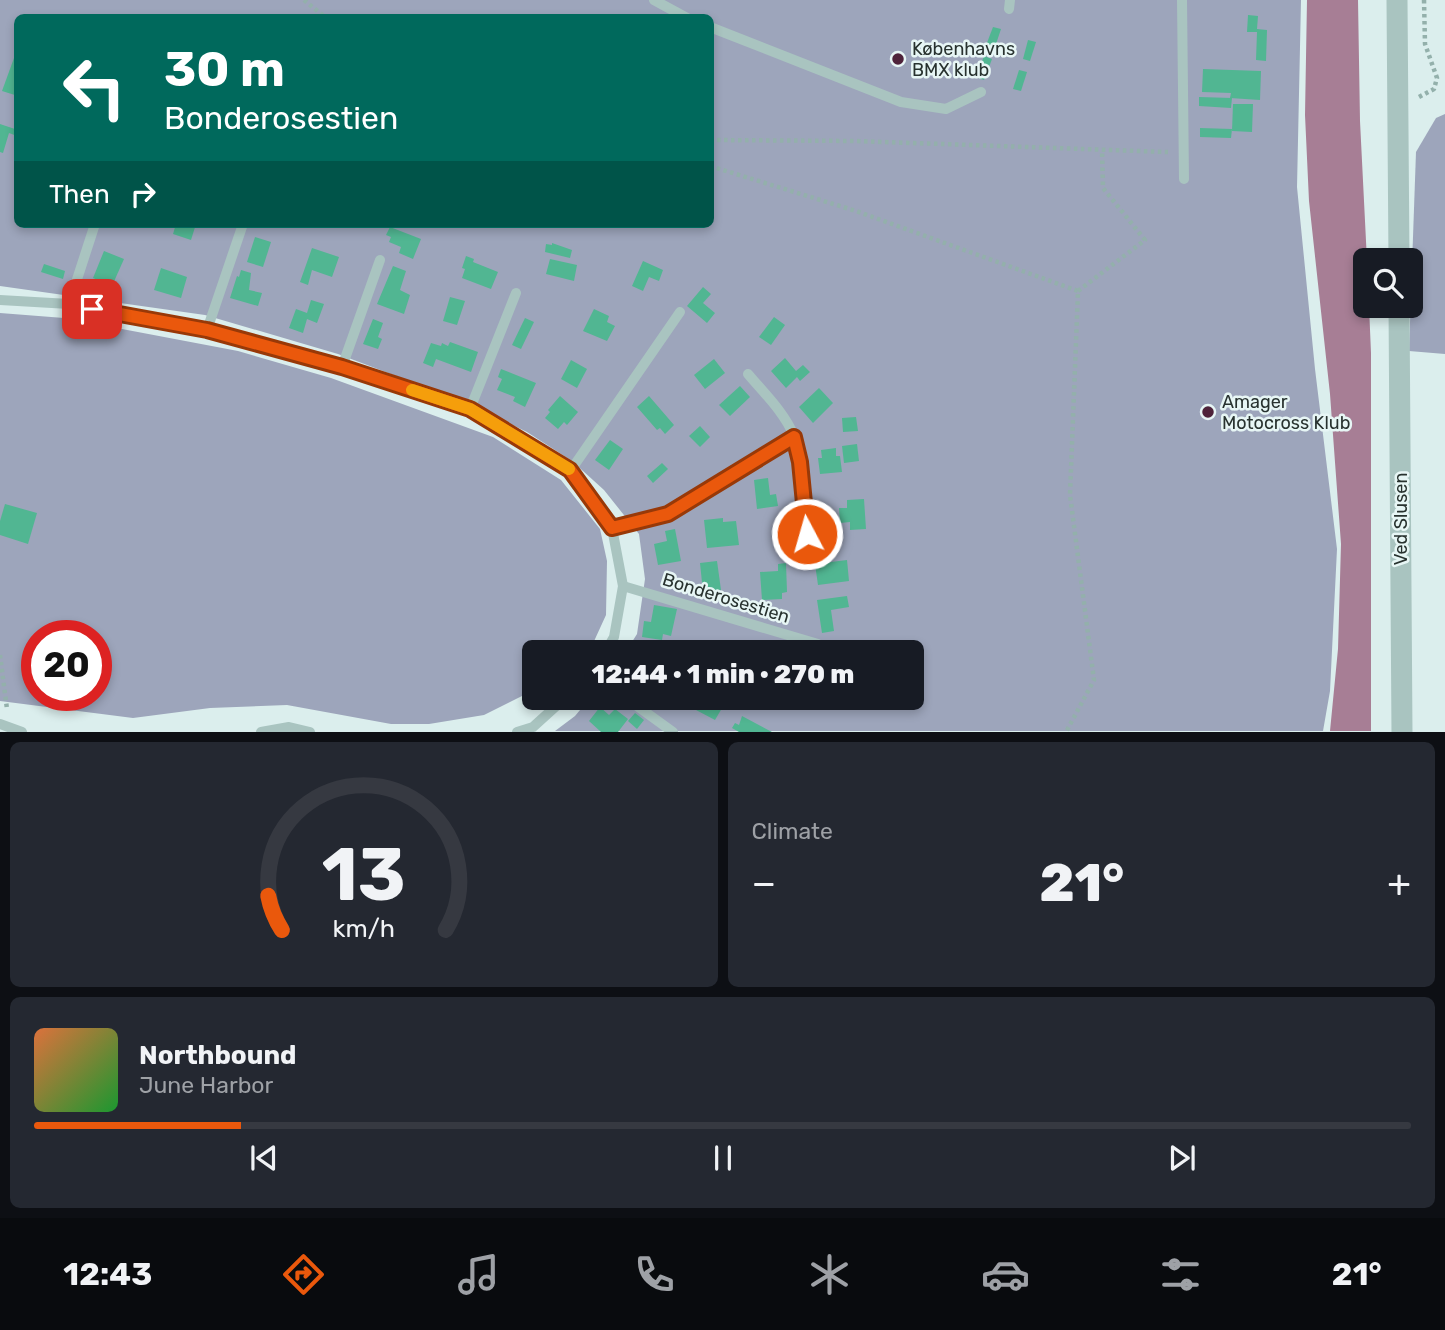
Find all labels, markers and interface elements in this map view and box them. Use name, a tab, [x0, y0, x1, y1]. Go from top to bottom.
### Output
place label: Københavns BMX klub	[912, 38, 1015, 81]
text: 30 m	[164, 40, 285, 98]
icon: left	[49, 42, 140, 133]
marker: Københavns BMX klub	[890, 51, 906, 67]
text: Bonderosestien	[164, 99, 398, 137]
icon: right	[124, 175, 162, 213]
text: Then	[49, 179, 110, 210]
map controls	[1353, 248, 1423, 318]
button: search	[1353, 248, 1423, 318]
pin	[62, 279, 122, 339]
icon: arrive	[73, 290, 111, 328]
place label: Amager Motocross Klub	[1222, 391, 1350, 434]
marker: Amager Motocross Klub	[1200, 404, 1216, 420]
street label: Ved Slusen	[1390, 473, 1412, 565]
position arrow	[770, 497, 844, 571]
street label: Bonderosestien	[660, 568, 792, 628]
speed limit sign: 20	[21, 620, 112, 711]
text: 12:44 · 1 min · 270 m	[592, 659, 854, 690]
text: Climate	[752, 817, 833, 845]
text: 13	[322, 833, 406, 919]
text: 21°	[1040, 852, 1124, 914]
text: −	[752, 860, 776, 906]
text: +	[1387, 860, 1411, 906]
text: km/h	[333, 914, 395, 943]
text: Northbound	[139, 1040, 297, 1071]
text: June Harbor	[139, 1071, 273, 1099]
icon: previous	[245, 1139, 283, 1177]
icon: pause	[704, 1139, 742, 1177]
icon: next	[1163, 1139, 1201, 1177]
icon: directions	[279, 1250, 328, 1299]
icon: music	[454, 1250, 503, 1299]
icon: phone	[630, 1250, 679, 1299]
icon: climate	[805, 1250, 854, 1299]
icon: car	[981, 1250, 1030, 1299]
icon: filters	[1156, 1250, 1205, 1299]
text: 12:43	[63, 1255, 152, 1293]
text: 21°	[1332, 1255, 1382, 1293]

